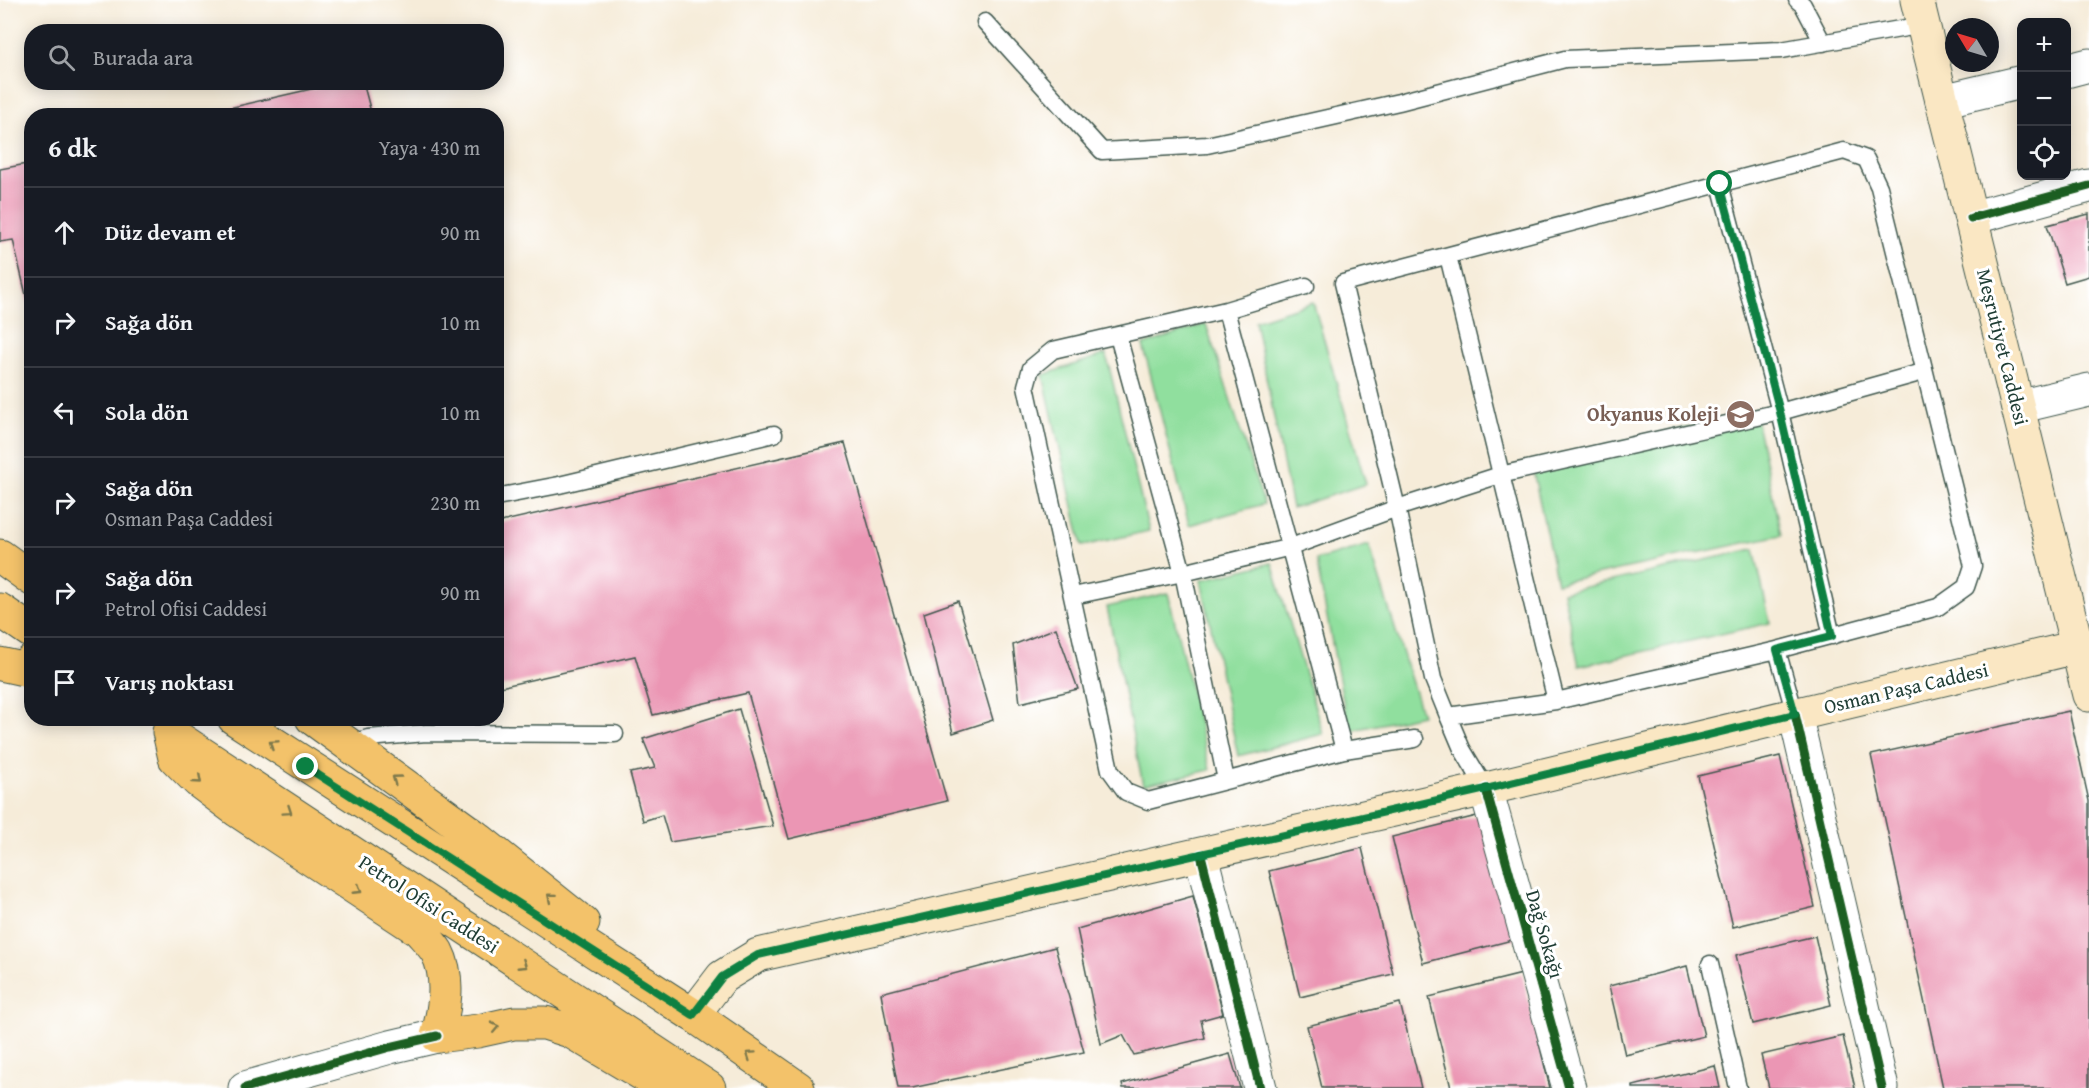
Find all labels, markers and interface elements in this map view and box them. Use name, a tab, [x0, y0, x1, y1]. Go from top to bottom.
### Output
north arrow	[1945, 18, 1999, 72]
map controls	[2017, 18, 2071, 180]
button: +	[2017, 18, 2071, 72]
search box	[24, 24, 504, 90]
icon: search	[45, 41, 78, 74]
text: Burada ara	[93, 41, 193, 73]
button: −	[2017, 72, 2071, 126]
button: locate	[2017, 126, 2071, 180]
text: 6 dk	[48, 128, 97, 167]
text: Yaya · 430 m	[379, 133, 480, 162]
route start	[1706, 170, 1732, 196]
icon: ahead	[48, 216, 81, 249]
text: Düz devam et	[105, 216, 236, 248]
text: 90 m	[440, 218, 480, 247]
street label: Meşrutiyet Caddesi	[1970, 266, 2037, 429]
icon: right	[48, 306, 81, 339]
text: Sağa dön	[105, 306, 193, 338]
text: 10 m	[440, 308, 480, 337]
icon: left	[48, 396, 81, 429]
text: Sola dön	[105, 396, 189, 428]
text: 10 m	[440, 398, 480, 427]
school or university icon: Okyanus Koleji	[1724, 398, 1756, 430]
place label: Okyanus Koleji	[1587, 399, 1719, 428]
text: Sağa dön	[105, 472, 193, 504]
icon: right	[48, 486, 81, 519]
text: 230 m	[430, 488, 480, 517]
text: Osman Paşa Caddesi	[105, 504, 273, 533]
text: Sağa dön	[105, 562, 193, 594]
icon: right	[48, 576, 81, 609]
text: 90 m	[440, 578, 480, 607]
text: Petrol Ofisi Caddesi	[105, 594, 267, 623]
street label: Osman Paşa Caddesi	[1821, 654, 1991, 721]
icon: arrive	[48, 666, 81, 699]
text: Varış noktası	[105, 666, 234, 698]
one-way arrow	[268, 740, 279, 751]
route end	[292, 753, 318, 779]
one-way arrow	[191, 773, 201, 784]
one-way arrow	[391, 775, 402, 786]
one-way arrow	[281, 804, 292, 815]
street label: Petrol Ofisi Caddesi	[353, 847, 505, 960]
one-way arrow	[352, 883, 363, 894]
street label: Dağ Sokağı	[1519, 886, 1572, 982]
one-way arrow	[547, 893, 558, 904]
one-way arrow	[516, 958, 527, 969]
one-way arrow	[489, 1022, 499, 1035]
one-way arrow	[745, 1051, 756, 1062]

